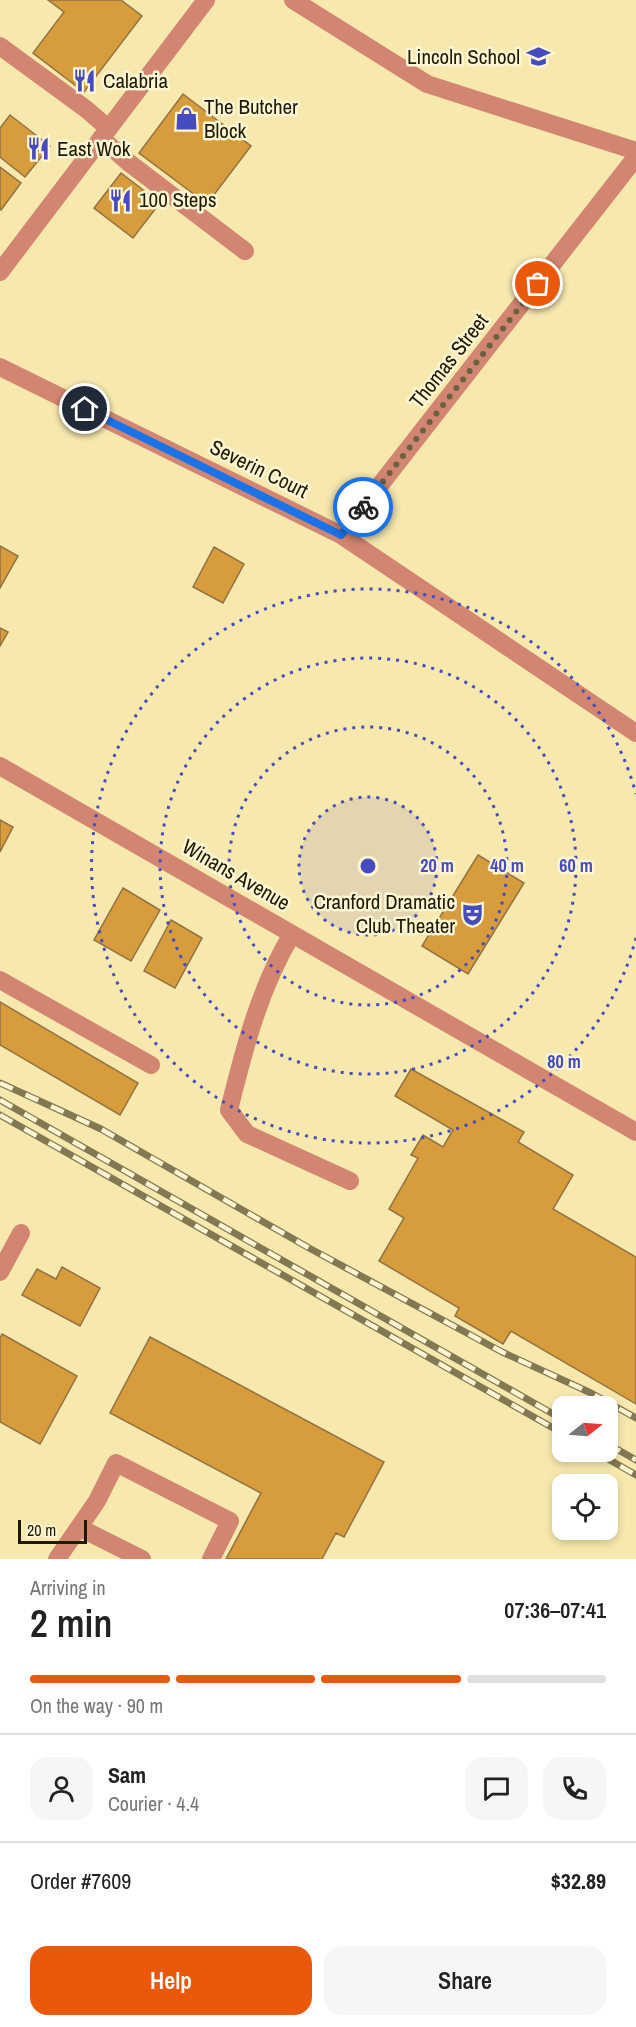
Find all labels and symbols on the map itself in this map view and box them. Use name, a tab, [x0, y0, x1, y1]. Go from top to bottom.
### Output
place label: Lincoln School	[407, 42, 520, 71]
school or university icon: Lincoln School	[525, 44, 551, 70]
place label: Calabria	[103, 66, 169, 95]
restaurant icon: Calabria	[72, 68, 98, 94]
place label: The Butcher Block	[204, 92, 298, 145]
shop icon: The Butcher Block	[173, 106, 199, 132]
place label: East Wok	[57, 134, 131, 163]
restaurant icon: East Wok	[26, 136, 52, 162]
place label: 100 Steps	[139, 185, 217, 214]
restaurant icon: 100 Steps	[108, 187, 134, 213]
pin	[512, 258, 563, 309]
street label: Thomas Street	[402, 307, 495, 414]
pin	[59, 383, 110, 434]
street label: Severin Court	[205, 432, 314, 505]
courier	[333, 477, 393, 537]
street label: Winans Avenue	[177, 832, 296, 917]
text: 20 m	[420, 853, 454, 878]
text: 40 m	[490, 853, 524, 878]
text: 60 m	[559, 853, 593, 878]
centre of rings	[358, 856, 378, 876]
place label: Cranford Dramatic Club Theater	[313, 887, 455, 940]
theatre icon: Cranford Dramatic Club Theater	[460, 901, 486, 927]
text: 80 m	[547, 1049, 581, 1074]
north arrow	[552, 1396, 618, 1462]
scale bar	[18, 1517, 87, 1544]

